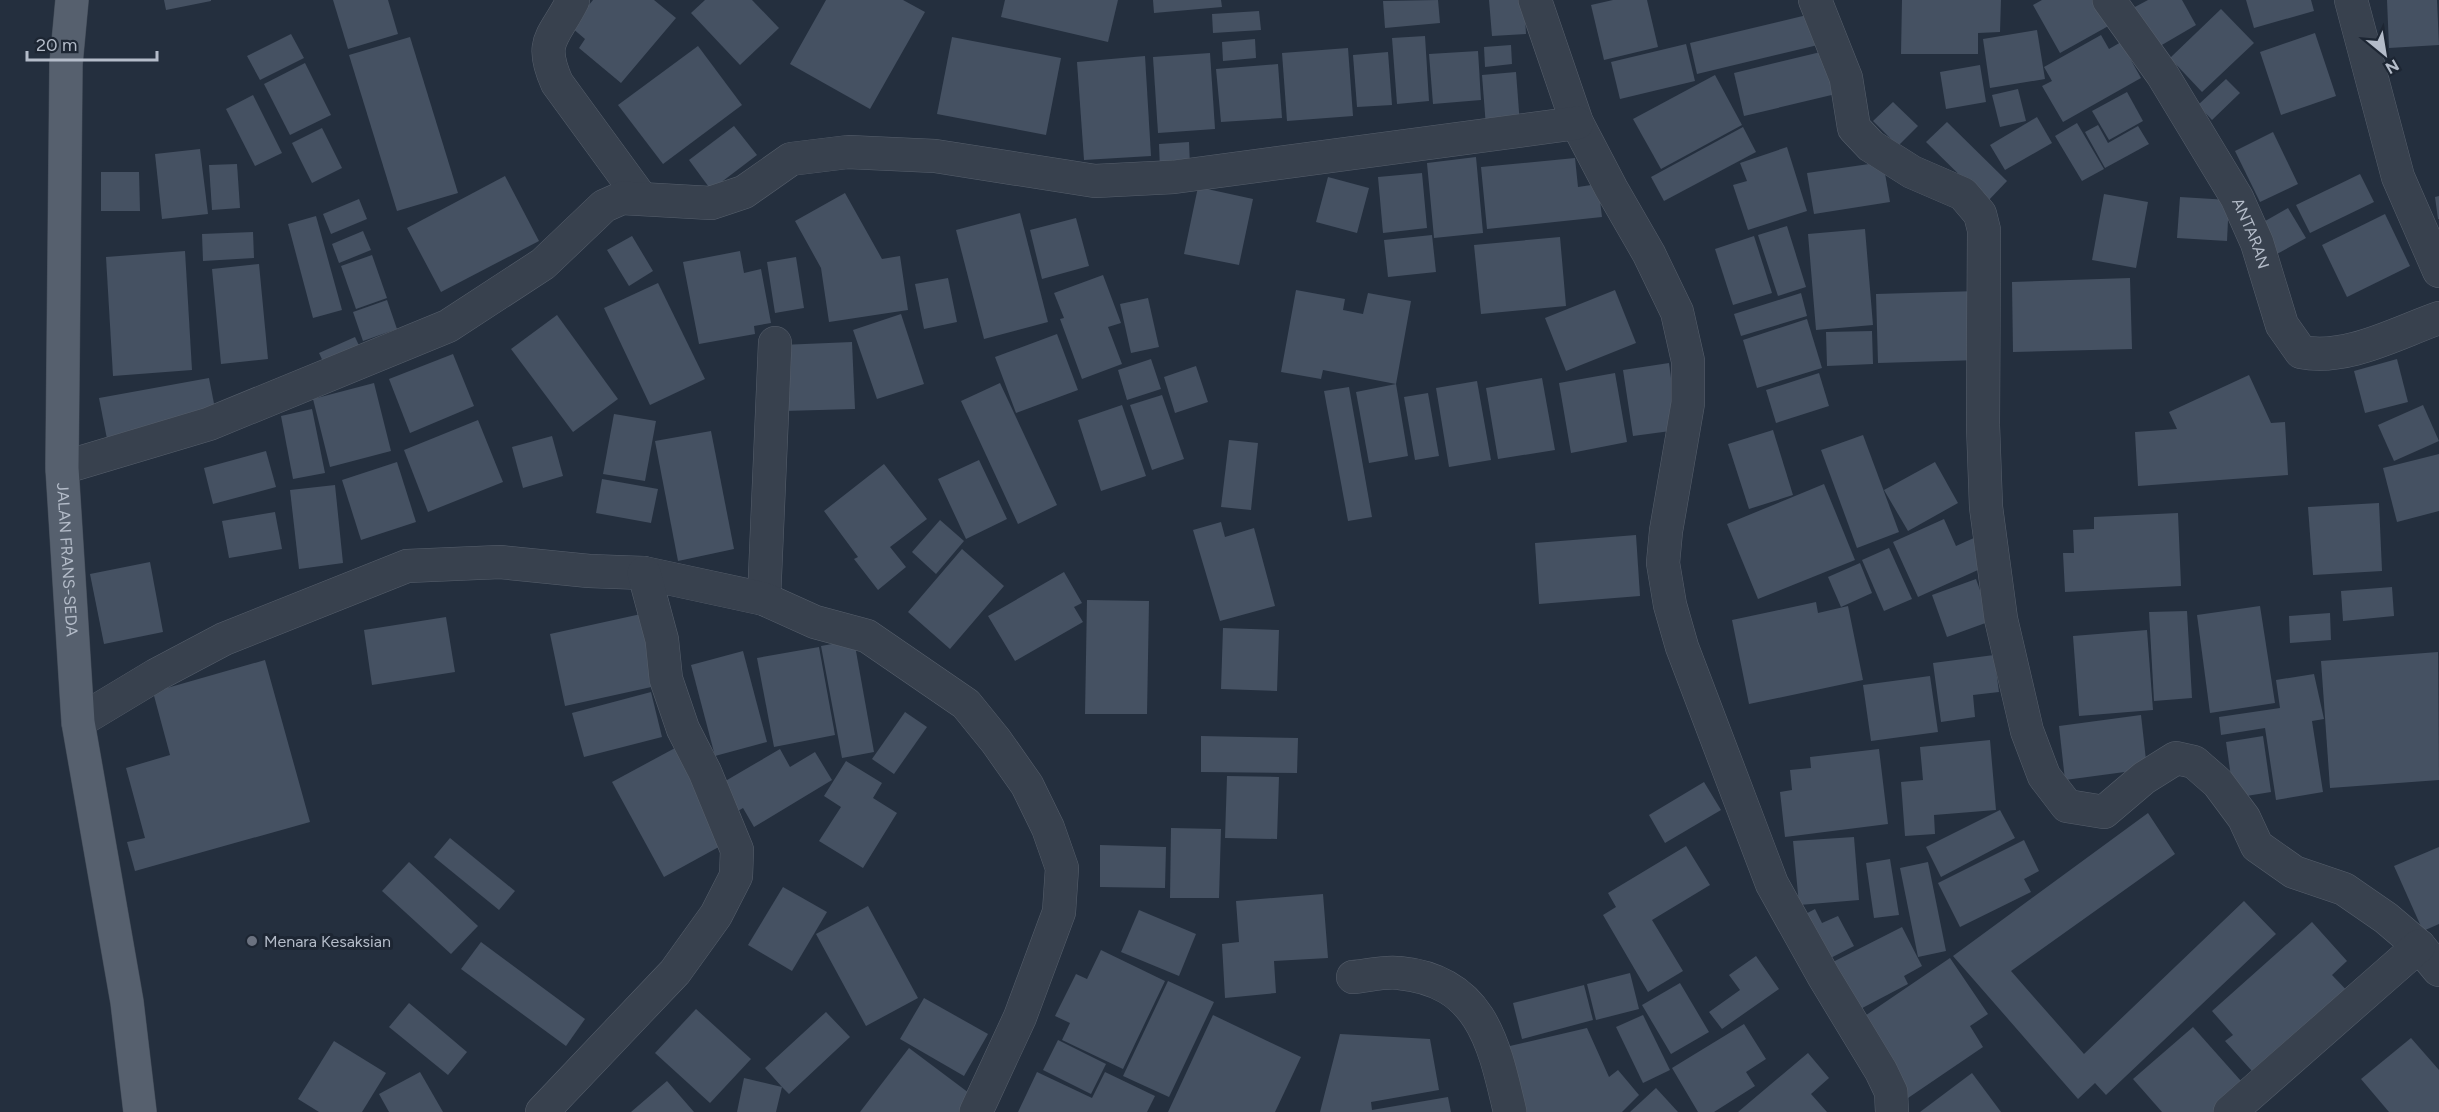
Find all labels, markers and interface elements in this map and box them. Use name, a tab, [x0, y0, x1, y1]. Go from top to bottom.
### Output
scale bar	[27, 24, 158, 62]
north arrow	[2355, 24, 2415, 84]
text: 20 m	[36, 34, 77, 56]
text: N	[2382, 55, 2402, 78]
street label: ANTARAN	[2229, 195, 2274, 271]
street label: JALAN FRANS-SEDA	[53, 482, 82, 637]
place label: Menara Kesaksian	[264, 932, 391, 951]
marker: Menara Kesaksian	[245, 934, 259, 948]

